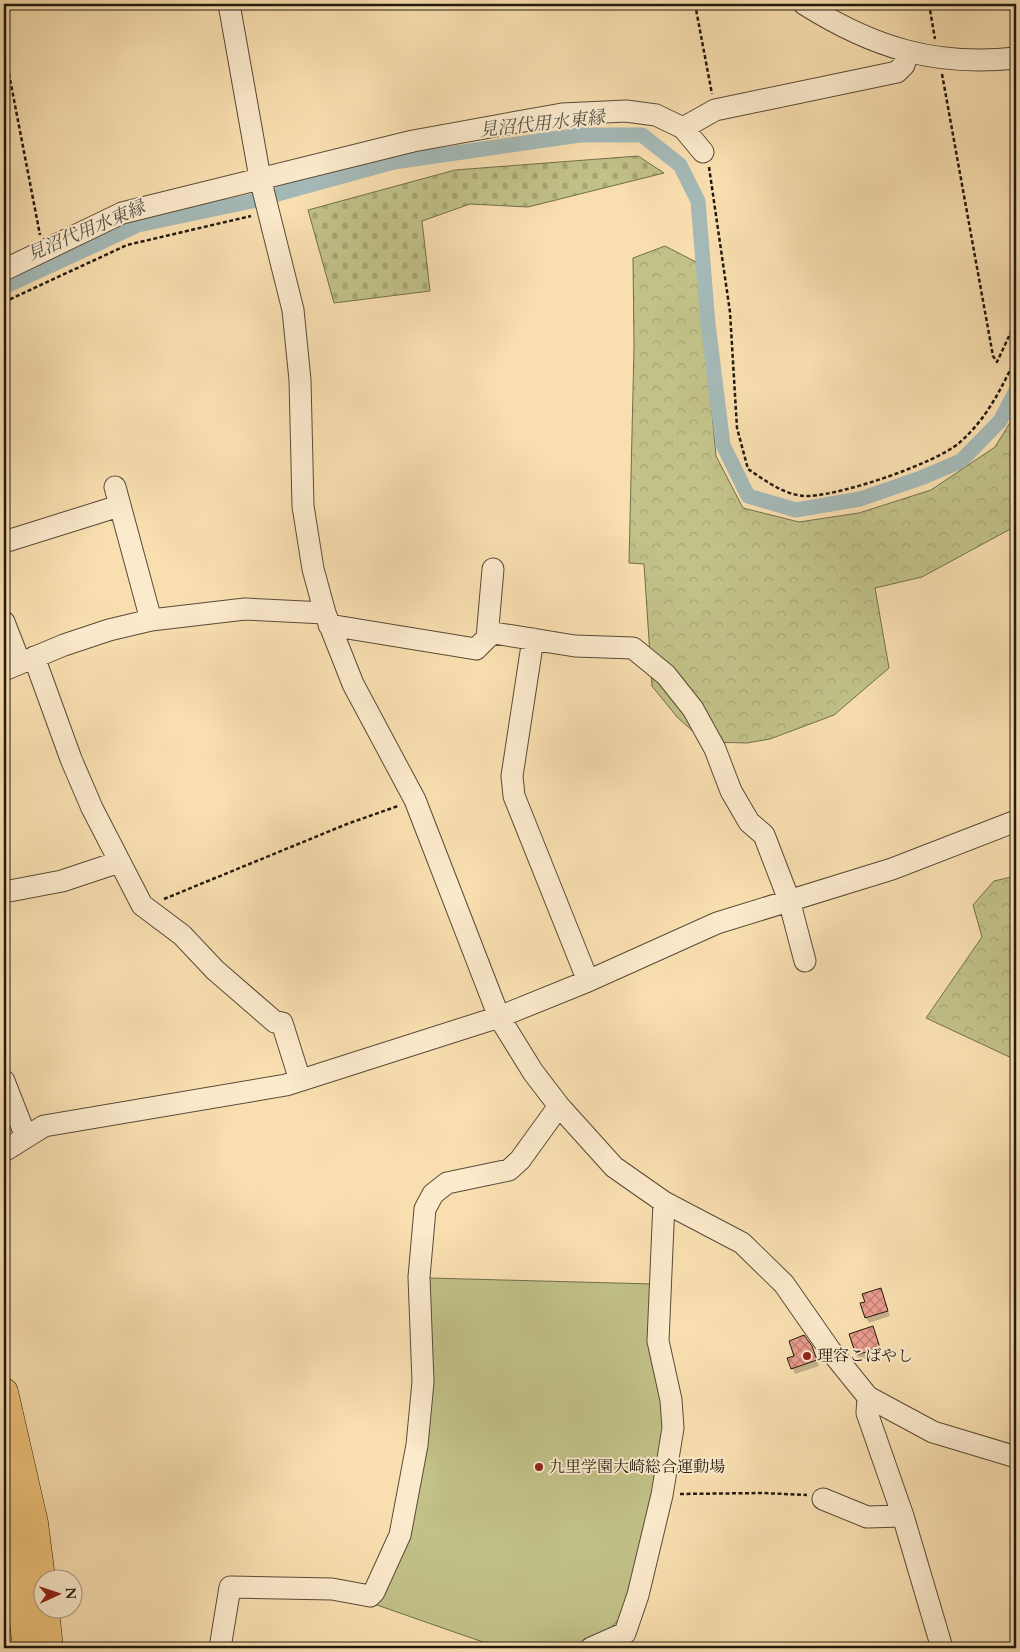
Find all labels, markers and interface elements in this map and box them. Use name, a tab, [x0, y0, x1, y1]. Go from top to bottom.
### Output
water label: 見沼代用水東縁	[478, 105, 608, 143]
water label: 見沼代用水東縁	[23, 194, 151, 267]
place label: 理容こばやし	[817, 1345, 913, 1367]
marker: 理容こばやし	[801, 1350, 813, 1362]
place label: 九里学園大崎総合運動場	[549, 1456, 725, 1478]
marker: 九里学園大崎総合運動場	[533, 1461, 545, 1473]
north arrow	[32, 1570, 82, 1620]
text: N	[61, 1587, 80, 1600]

